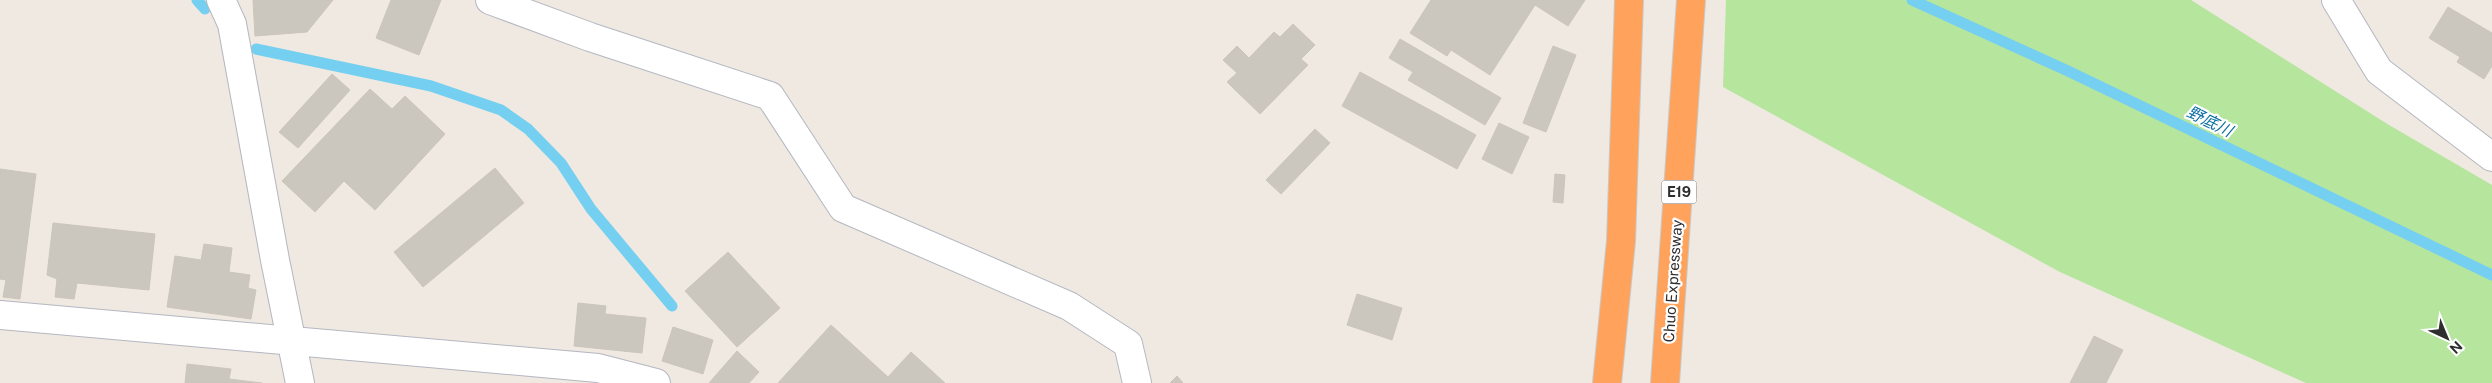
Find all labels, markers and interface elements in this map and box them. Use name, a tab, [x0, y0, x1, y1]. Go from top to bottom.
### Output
water label: 野底川	[2184, 102, 2237, 141]
road number: E19	[1662, 180, 1696, 203]
street label: Chuo Expressway	[1660, 219, 1685, 343]
north arrow	[2422, 313, 2472, 363]
text: N	[2447, 338, 2466, 357]

